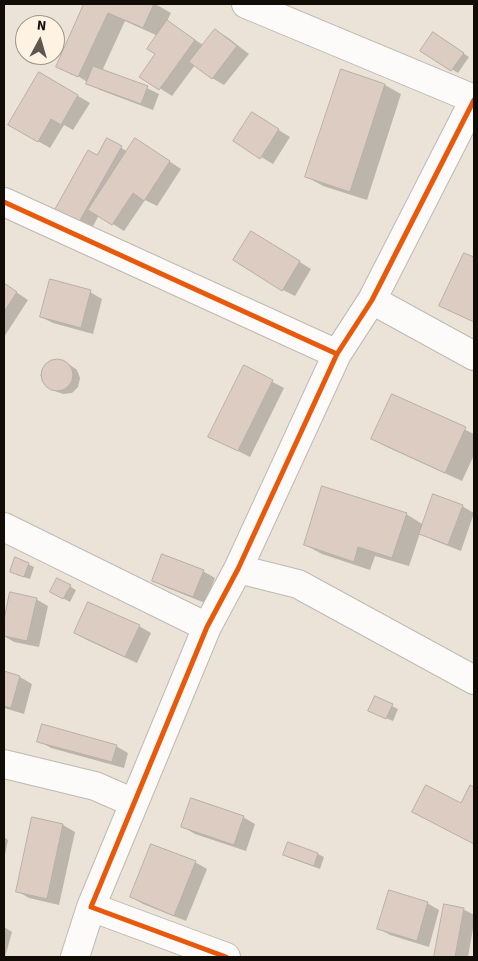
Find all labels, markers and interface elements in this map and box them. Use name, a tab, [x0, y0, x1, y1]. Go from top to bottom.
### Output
north arrow	[15, 15, 65, 65]
text: N	[36, 16, 47, 37]

